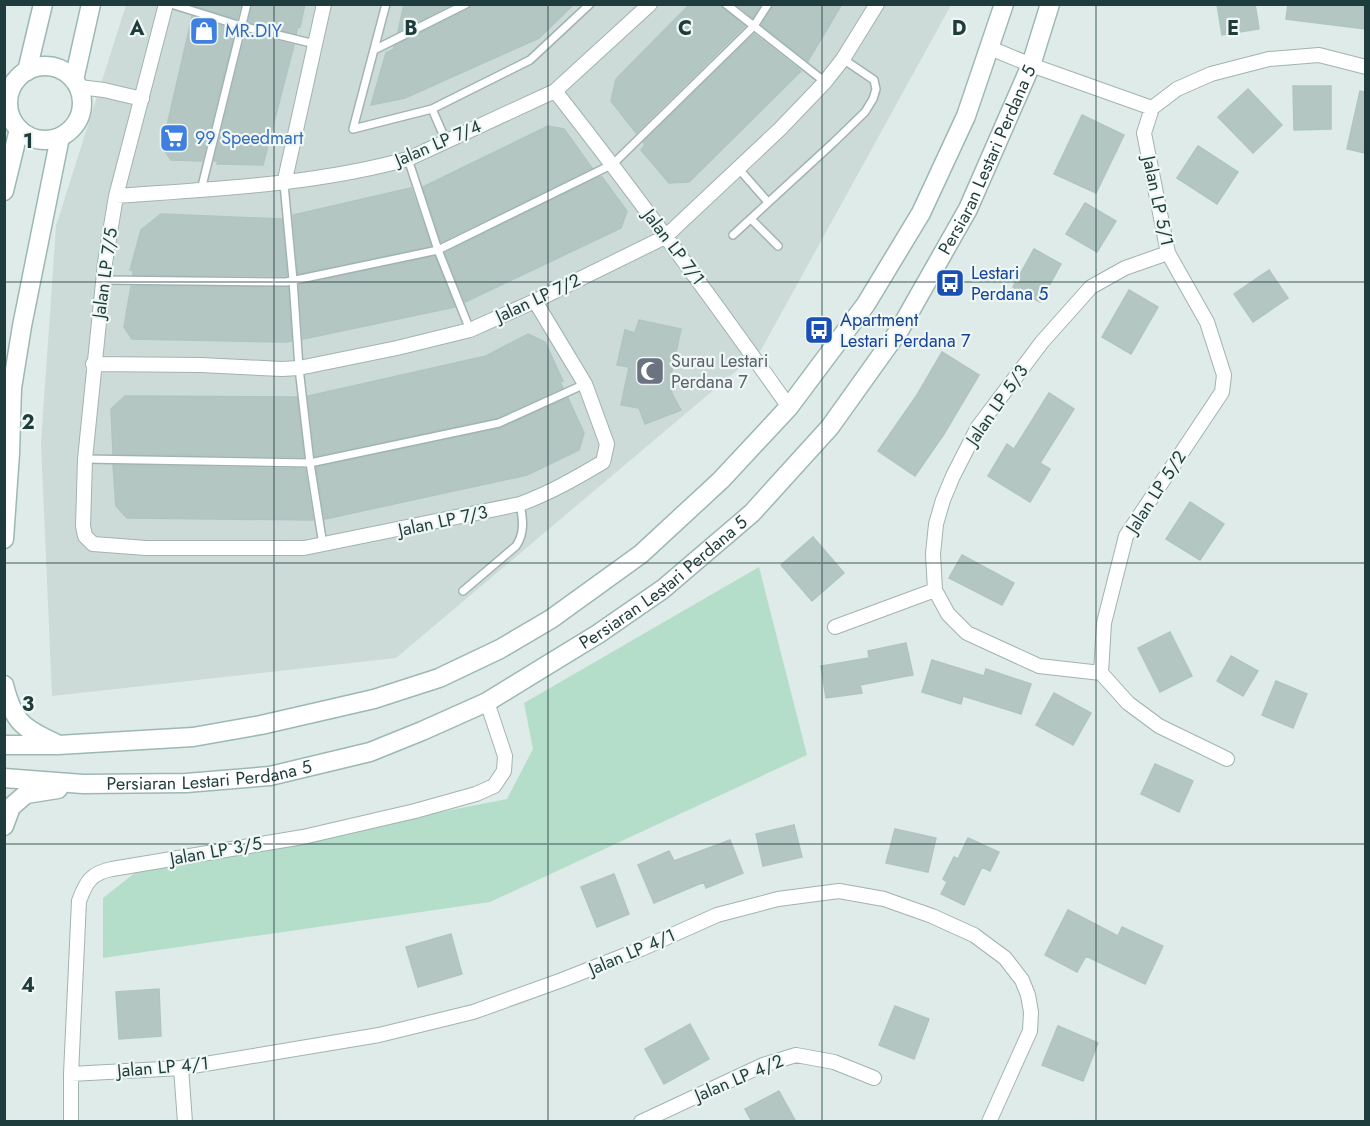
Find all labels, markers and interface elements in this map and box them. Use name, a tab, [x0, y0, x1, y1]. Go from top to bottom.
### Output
text: A	[129, 14, 145, 43]
text: B	[404, 14, 418, 43]
text: C	[678, 14, 692, 43]
text: D	[952, 14, 966, 43]
text: E	[1227, 14, 1239, 43]
shop icon: MR.DIY	[188, 15, 220, 47]
place label: MR.DIY	[225, 18, 283, 44]
street label: Persiaran Lestari Perdana 5	[932, 61, 1042, 259]
street label: Jalan LP 7/4	[389, 113, 485, 174]
supermarket icon: 99 Speedmart	[158, 122, 190, 154]
place label: 99 Speedmart	[195, 125, 304, 151]
text: 1	[23, 127, 33, 156]
street label: Jalan LP 5/1	[1135, 152, 1180, 248]
street label: Jalan LP 7/1	[636, 202, 711, 290]
street label: Jalan LP 7/5	[86, 226, 124, 322]
place label: Lestari Perdana 5	[971, 260, 1048, 307]
street label: Jalan LP 7/2	[489, 267, 585, 330]
bus stop icon: Lestari Perdana 5	[934, 267, 966, 299]
place label: Apartment Lestari Perdana 7	[840, 307, 971, 354]
bus stop icon: Apartment Lestari Perdana 7	[803, 314, 835, 346]
place label: Surau Lestari Perdana 7	[671, 348, 768, 395]
mosque icon: Surau Lestari Perdana 7	[634, 355, 666, 387]
street label: Jalan LP 5/3	[958, 359, 1034, 452]
text: 2	[21, 408, 35, 437]
street label: Jalan LP 5/2	[1119, 446, 1192, 540]
street label: Jalan LP 7/3	[394, 499, 490, 544]
street label: Persiaran Lestari Perdana 5	[574, 509, 753, 656]
text: 3	[22, 690, 34, 719]
street label: Persiaran Lestari Perdana 5	[106, 753, 315, 797]
street label: Jalan LP 3/5	[166, 830, 264, 872]
street label: Jalan LP 4/1	[583, 922, 679, 983]
text: 4	[21, 971, 35, 1000]
street label: Jalan LP 4/2	[689, 1048, 787, 1109]
street label: Jalan LP 4/1	[114, 1050, 210, 1084]

